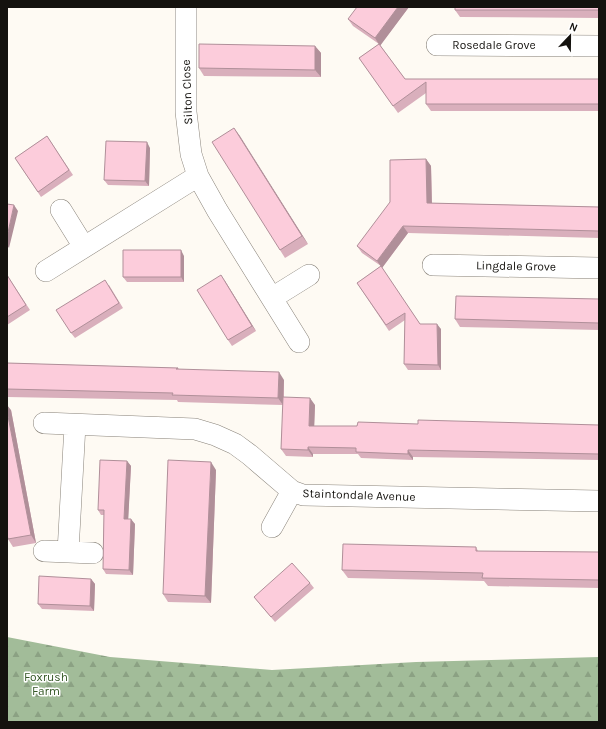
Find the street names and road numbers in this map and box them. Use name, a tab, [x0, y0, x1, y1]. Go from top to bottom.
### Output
street label: Rosedale Grove	[452, 38, 536, 52]
street label: Silton Close	[179, 59, 195, 125]
street label: Lingdale Grove	[476, 258, 556, 274]
street label: Staintondale Avenue	[302, 486, 416, 504]

